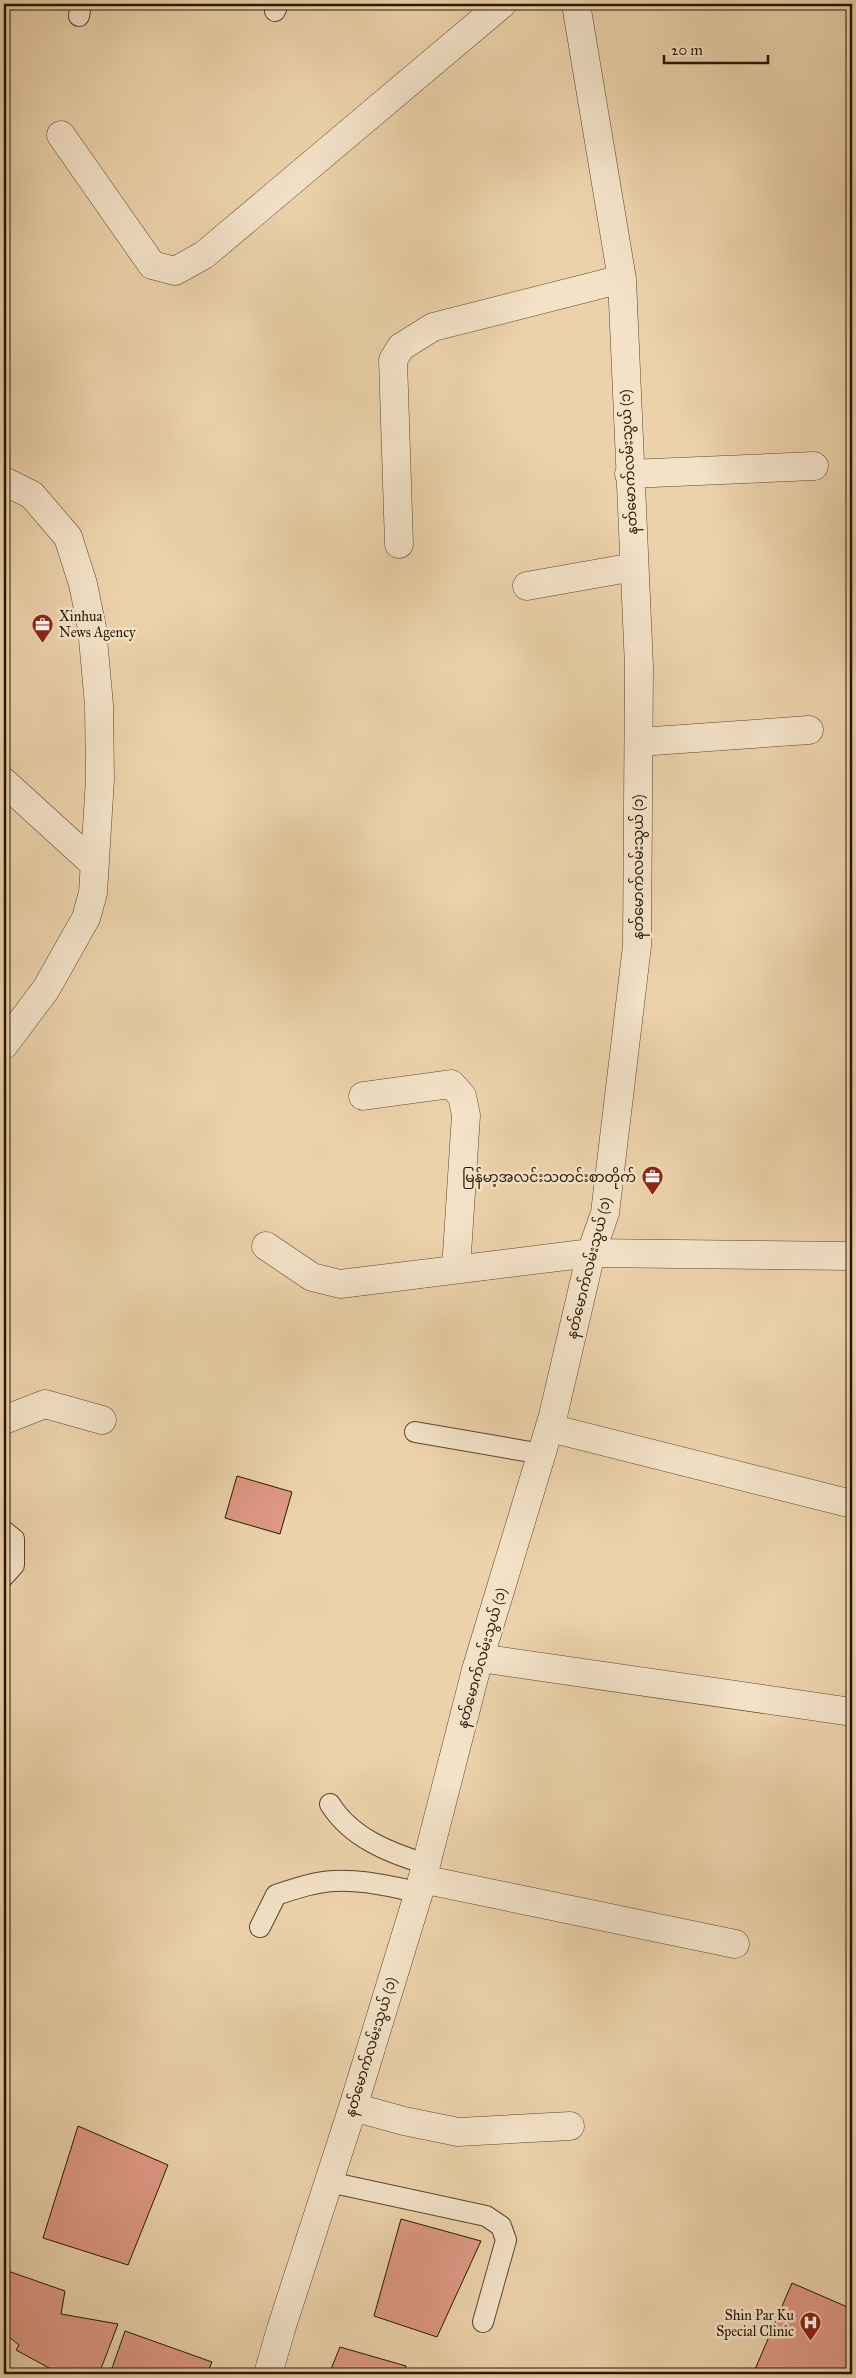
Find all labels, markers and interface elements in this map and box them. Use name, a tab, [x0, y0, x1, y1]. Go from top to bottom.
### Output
scale bar	[664, 32, 767, 64]
text: 20 m	[671, 41, 703, 59]
street label: နတ်မောက်လမ်းသွယ် (၁)	[615, 389, 644, 535]
place label: Xinhua News Agency	[59, 608, 136, 641]
office icon: Xinhua News Agency	[31, 612, 55, 643]
street label: နတ်မောက်လမ်းသွယ် (၁)	[628, 794, 650, 940]
office icon: မြန်မာ့အလင်းသတင်းစာတိုက်	[640, 1165, 664, 1196]
place label: မြန်မာ့အလင်းသတင်းစာတိုက်	[462, 1167, 636, 1189]
street label: နတ်မောက်လမ်းသွယ် (၁)	[561, 1195, 618, 1341]
street label: နတ်မောက်လမ်းသွယ် (၁)	[452, 1585, 513, 1731]
street label: နတ်မောက်လမ်းသွယ် (၁)	[340, 1975, 403, 2120]
place label: Shin Par Ku Special Clinic	[716, 2307, 795, 2340]
hospital icon: Shin Par Ku Special Clinic	[798, 2311, 822, 2342]

